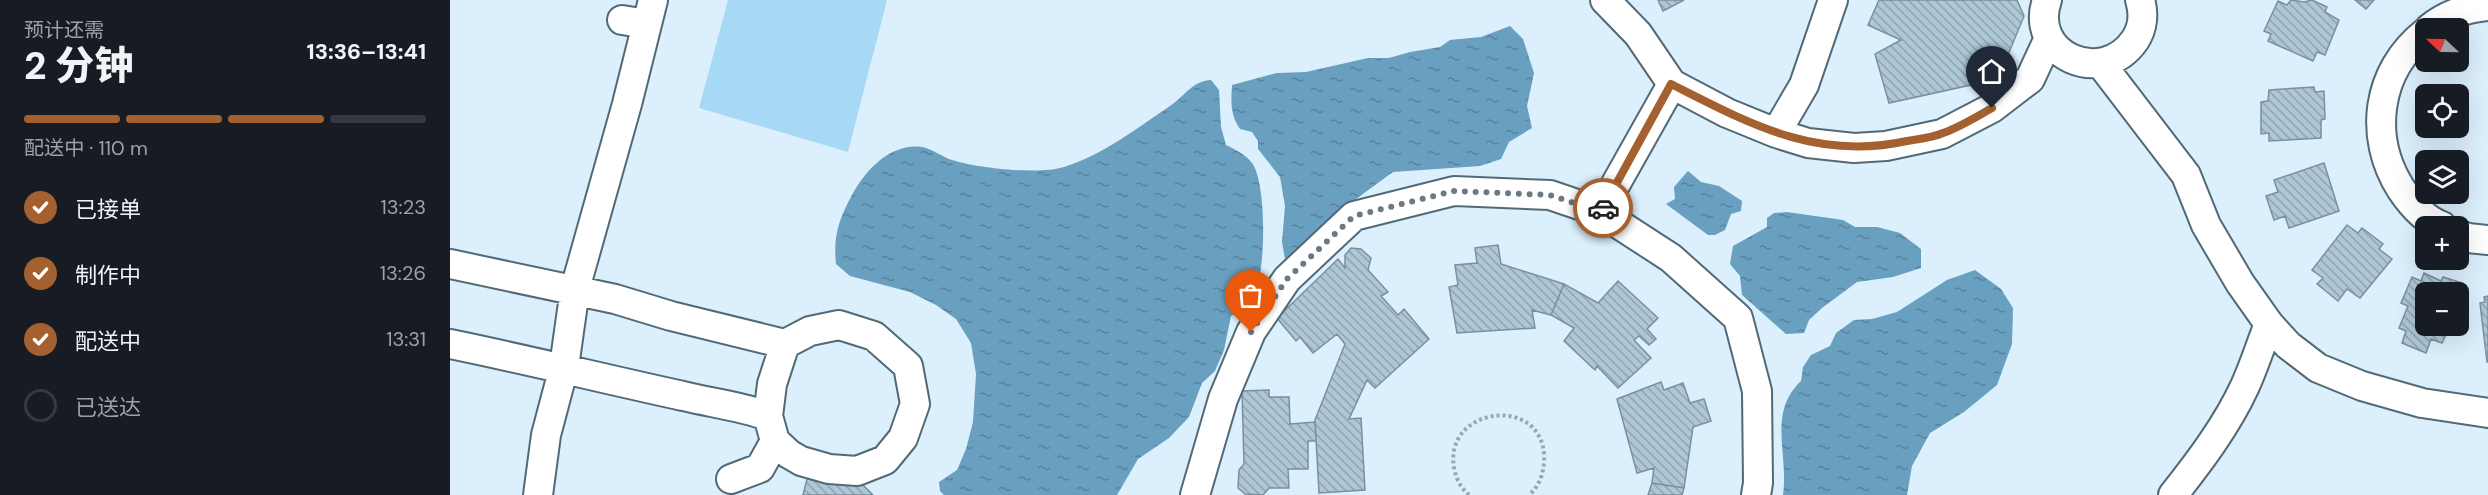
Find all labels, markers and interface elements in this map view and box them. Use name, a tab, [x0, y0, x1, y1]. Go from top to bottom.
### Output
text: 预计还需	[24, 17, 104, 43]
north arrow	[2415, 18, 2469, 72]
map controls	[2415, 18, 2469, 336]
text: 13:36–13:41	[307, 37, 426, 66]
text: 2 分钟	[24, 40, 134, 91]
pin	[1966, 46, 2017, 108]
icon: home	[1975, 55, 2008, 88]
button: locate	[2415, 84, 2469, 138]
text: 配送中 · 110 m	[24, 135, 148, 161]
button: layers	[2415, 150, 2469, 204]
courier	[1573, 178, 1633, 238]
icon: check	[24, 191, 57, 224]
icon: car	[1587, 192, 1620, 225]
text: 13:23	[381, 194, 426, 220]
text: 已接单	[75, 195, 141, 224]
button: +	[2415, 216, 2469, 270]
icon: check	[24, 257, 57, 290]
text: 13:26	[380, 260, 426, 286]
text: 制作中	[75, 261, 141, 290]
pin	[1225, 270, 1276, 332]
icon: bag	[1234, 279, 1267, 312]
button: −	[2415, 282, 2469, 336]
icon: check	[24, 323, 57, 356]
text: 13:31	[386, 326, 426, 352]
text: 配送中	[75, 327, 141, 356]
text: 已送达	[75, 393, 141, 422]

